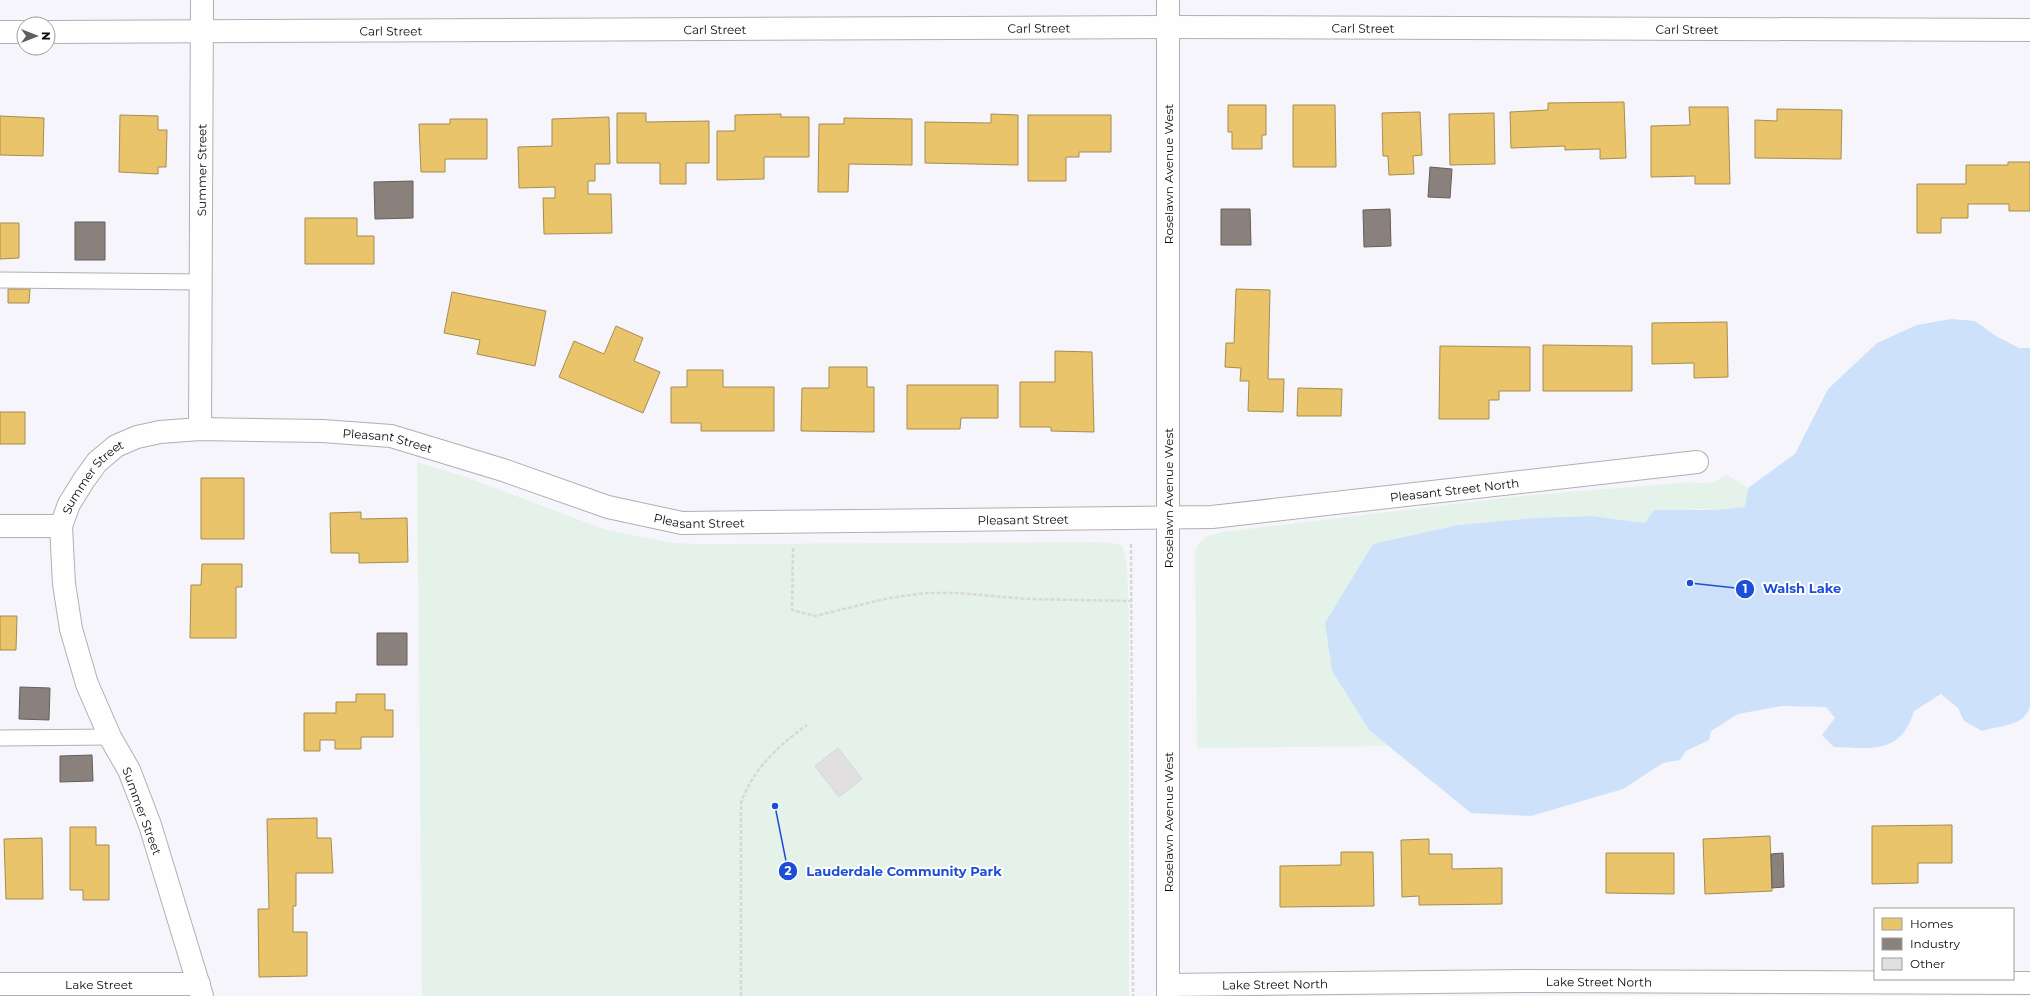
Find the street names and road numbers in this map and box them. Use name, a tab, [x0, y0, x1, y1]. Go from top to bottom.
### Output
street label: Carl Street	[1007, 20, 1071, 35]
street label: Carl Street	[1331, 20, 1395, 35]
street label: Carl Street	[683, 21, 747, 37]
street label: Carl Street	[1655, 21, 1719, 36]
street label: Carl Street	[359, 23, 423, 38]
street label: Roselawn Avenue West	[1161, 104, 1176, 244]
street label: Summer Street	[193, 124, 209, 216]
street label: Pleasant Street	[342, 425, 434, 456]
street label: Roselawn Avenue West	[1161, 428, 1176, 568]
street label: Summer Street	[59, 436, 126, 516]
street label: Pleasant Street North	[1389, 475, 1520, 504]
street label: Pleasant Street	[652, 510, 745, 531]
street label: Pleasant Street	[977, 511, 1069, 527]
street label: Roselawn Avenue West	[1161, 752, 1176, 892]
street label: Summer Street	[119, 765, 165, 857]
street label: Lake Street North	[1546, 974, 1652, 989]
street label: Lake Street North	[1222, 976, 1328, 992]
street label: Lake Street	[65, 977, 133, 992]

